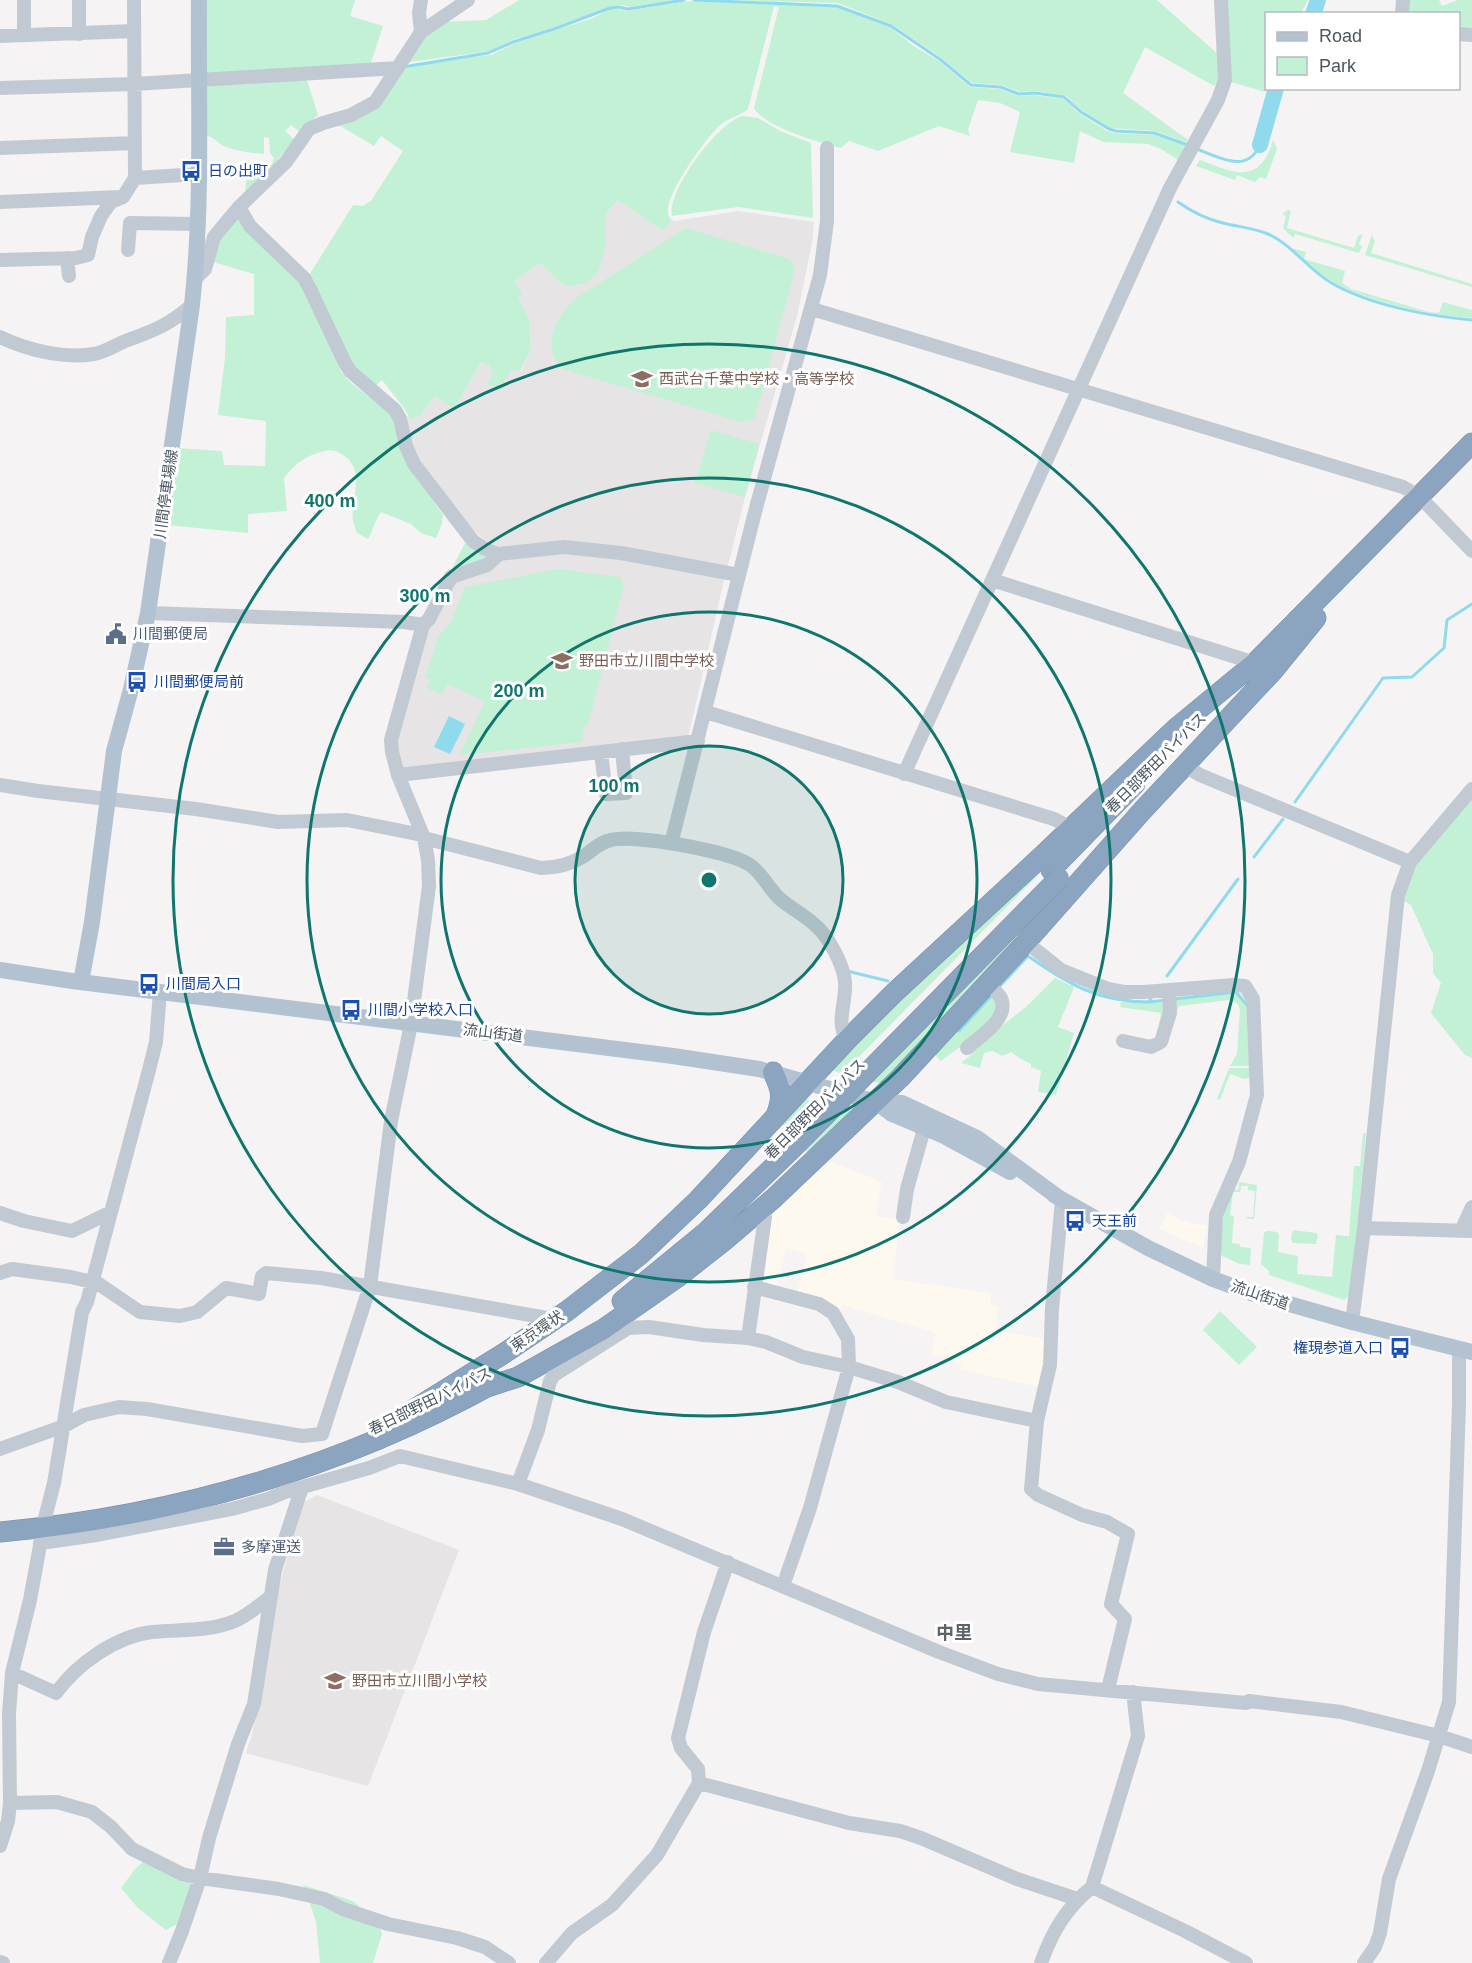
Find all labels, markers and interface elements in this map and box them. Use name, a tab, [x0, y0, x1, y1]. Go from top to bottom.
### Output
legend	[1265, 12, 1460, 90]
text: Road	[1319, 26, 1362, 46]
text: Park	[1319, 56, 1357, 76]
bus stop icon: 日の出町	[179, 159, 203, 183]
place label: 日の出町	[208, 162, 268, 179]
school or university icon: 西武台千葉中学校・高等学校	[630, 367, 654, 391]
place label: 西武台千葉中学校・高等学校	[659, 370, 854, 387]
street label: 川間停車場線	[151, 448, 180, 540]
text: 400 m	[304, 491, 356, 511]
text: 300 m	[399, 586, 451, 606]
public building icon: 川間郵便局	[104, 622, 128, 646]
place label: 川間郵便局	[133, 625, 208, 642]
school or university icon: 野田市立川間中学校	[550, 649, 574, 673]
place label: 野田市立川間中学校	[579, 652, 714, 669]
bus stop icon: 川間郵便局前	[125, 670, 149, 694]
place label: 川間郵便局前	[154, 673, 244, 690]
text: 200 m	[493, 681, 545, 701]
street label: 春日部野田バイパス	[1102, 709, 1209, 816]
text: 100 m	[588, 776, 640, 796]
centre of rings	[699, 870, 719, 890]
bus stop icon: 川間局入口	[137, 972, 161, 996]
place label: 川間局入口	[166, 975, 241, 992]
bus stop icon: 川間小学校入口	[339, 998, 363, 1022]
place label: 川間小学校入口	[368, 1001, 473, 1018]
street label: 流山街道	[462, 1020, 524, 1045]
street label: 春日部野田バイパス	[761, 1055, 868, 1162]
bus stop icon: 天王前	[1063, 1209, 1087, 1233]
place label: 天王前	[1092, 1212, 1137, 1229]
street label: 流山街道	[1229, 1277, 1291, 1312]
street label: 東京環状	[507, 1307, 566, 1354]
bus stop icon: 権現参道入口	[1388, 1336, 1412, 1360]
place label: 権現参道入口	[1293, 1339, 1383, 1356]
street label: 春日部野田バイパス	[366, 1363, 494, 1438]
office icon: 多摩運送	[212, 1535, 236, 1559]
place label: 多摩運送	[241, 1538, 301, 1555]
district label: 中里	[936, 1623, 972, 1643]
school or university icon: 野田市立川間小学校	[323, 1669, 347, 1693]
place label: 野田市立川間小学校	[352, 1672, 487, 1689]

